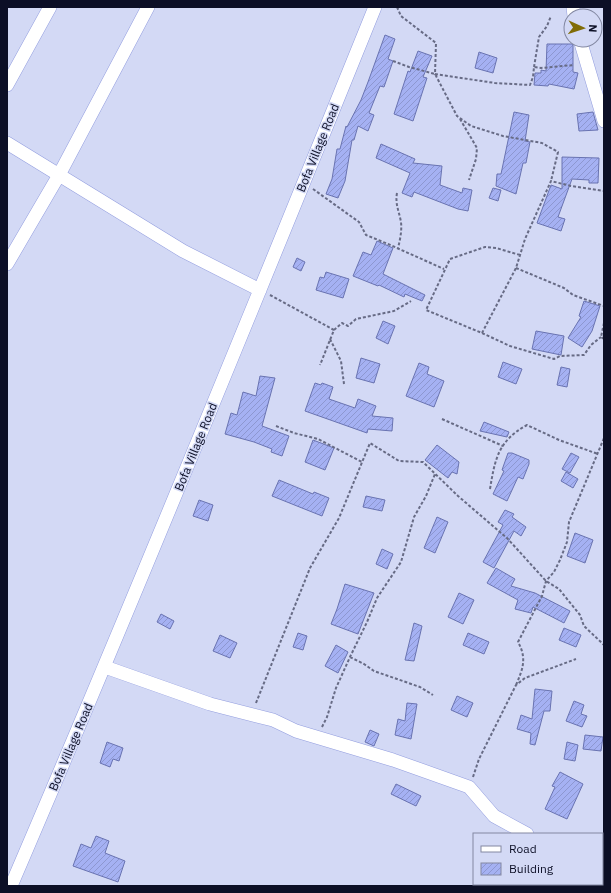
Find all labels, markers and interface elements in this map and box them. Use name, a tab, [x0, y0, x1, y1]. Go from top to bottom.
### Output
north arrow	[563, 8, 603, 48]
text: N	[586, 24, 600, 33]
street label: Bofa Village Road	[293, 101, 342, 194]
street label: Bofa Village Road	[171, 400, 220, 493]
street label: Bofa Village Road	[45, 701, 96, 793]
legend	[473, 833, 603, 885]
text: Road	[509, 841, 537, 856]
text: Building	[509, 861, 554, 876]

